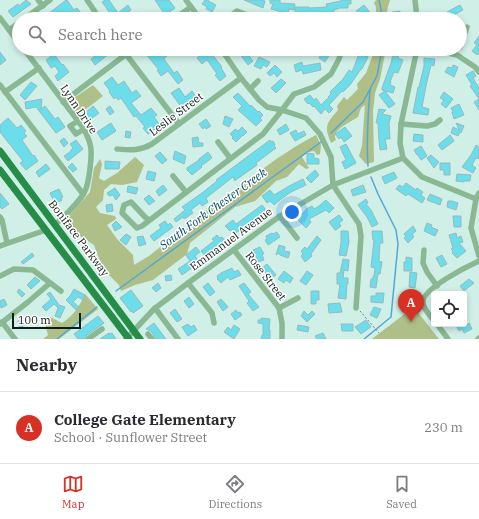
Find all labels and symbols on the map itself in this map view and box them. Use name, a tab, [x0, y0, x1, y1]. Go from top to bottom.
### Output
street label: Lynn Drive	[57, 82, 101, 136]
street label: Leslie Street	[146, 89, 206, 139]
water label: South Fork Chester Creek	[155, 164, 270, 253]
street label: Boniface Parkway	[46, 197, 112, 279]
your location	[282, 202, 302, 222]
street label: Emmanuel Avenue	[187, 204, 275, 274]
street label: Rose Street	[243, 249, 289, 303]
pin: A	[398, 289, 424, 322]
scale bar	[12, 311, 81, 330]

